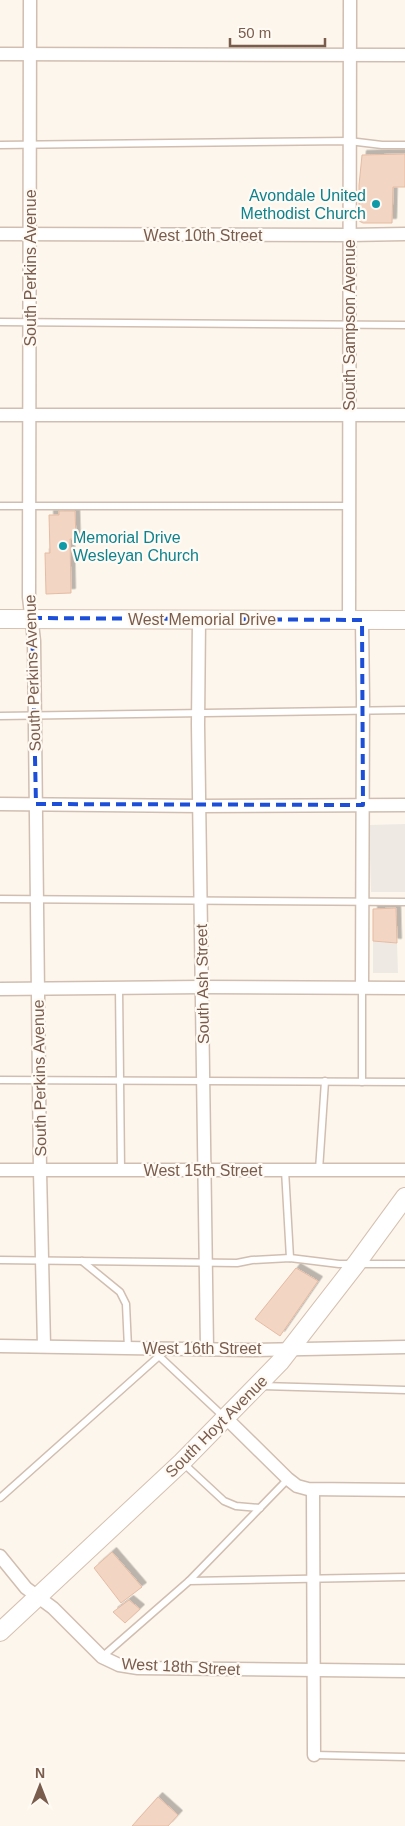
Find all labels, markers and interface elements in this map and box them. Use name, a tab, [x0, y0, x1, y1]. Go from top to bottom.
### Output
scale bar	[230, 15, 325, 47]
text: 50 m	[238, 24, 271, 41]
place label: Avondale United Methodist Church	[241, 187, 366, 222]
street label: South Perkins Avenue	[22, 189, 39, 347]
marker: Avondale United Methodist Church	[370, 198, 382, 210]
street label: West 10th Street	[144, 227, 263, 244]
street label: South Sampson Avenue	[341, 239, 358, 411]
place label: Memorial Drive Wesleyan Church	[73, 529, 199, 564]
marker: Memorial Drive Wesleyan Church	[57, 540, 69, 552]
street label: South Perkins Avenue	[21, 594, 44, 752]
street label: West Memorial Drive	[128, 611, 276, 628]
street label: South Ash Street	[193, 923, 212, 1044]
street label: South Perkins Avenue	[30, 999, 49, 1157]
street label: West 15th Street	[144, 1162, 263, 1179]
street label: West 16th Street	[143, 1340, 262, 1357]
street label: South Hoyt Avenue	[162, 1372, 271, 1481]
street label: West 18th Street	[121, 1655, 241, 1678]
north arrow	[15, 1761, 65, 1811]
text: N	[35, 1765, 45, 1781]

